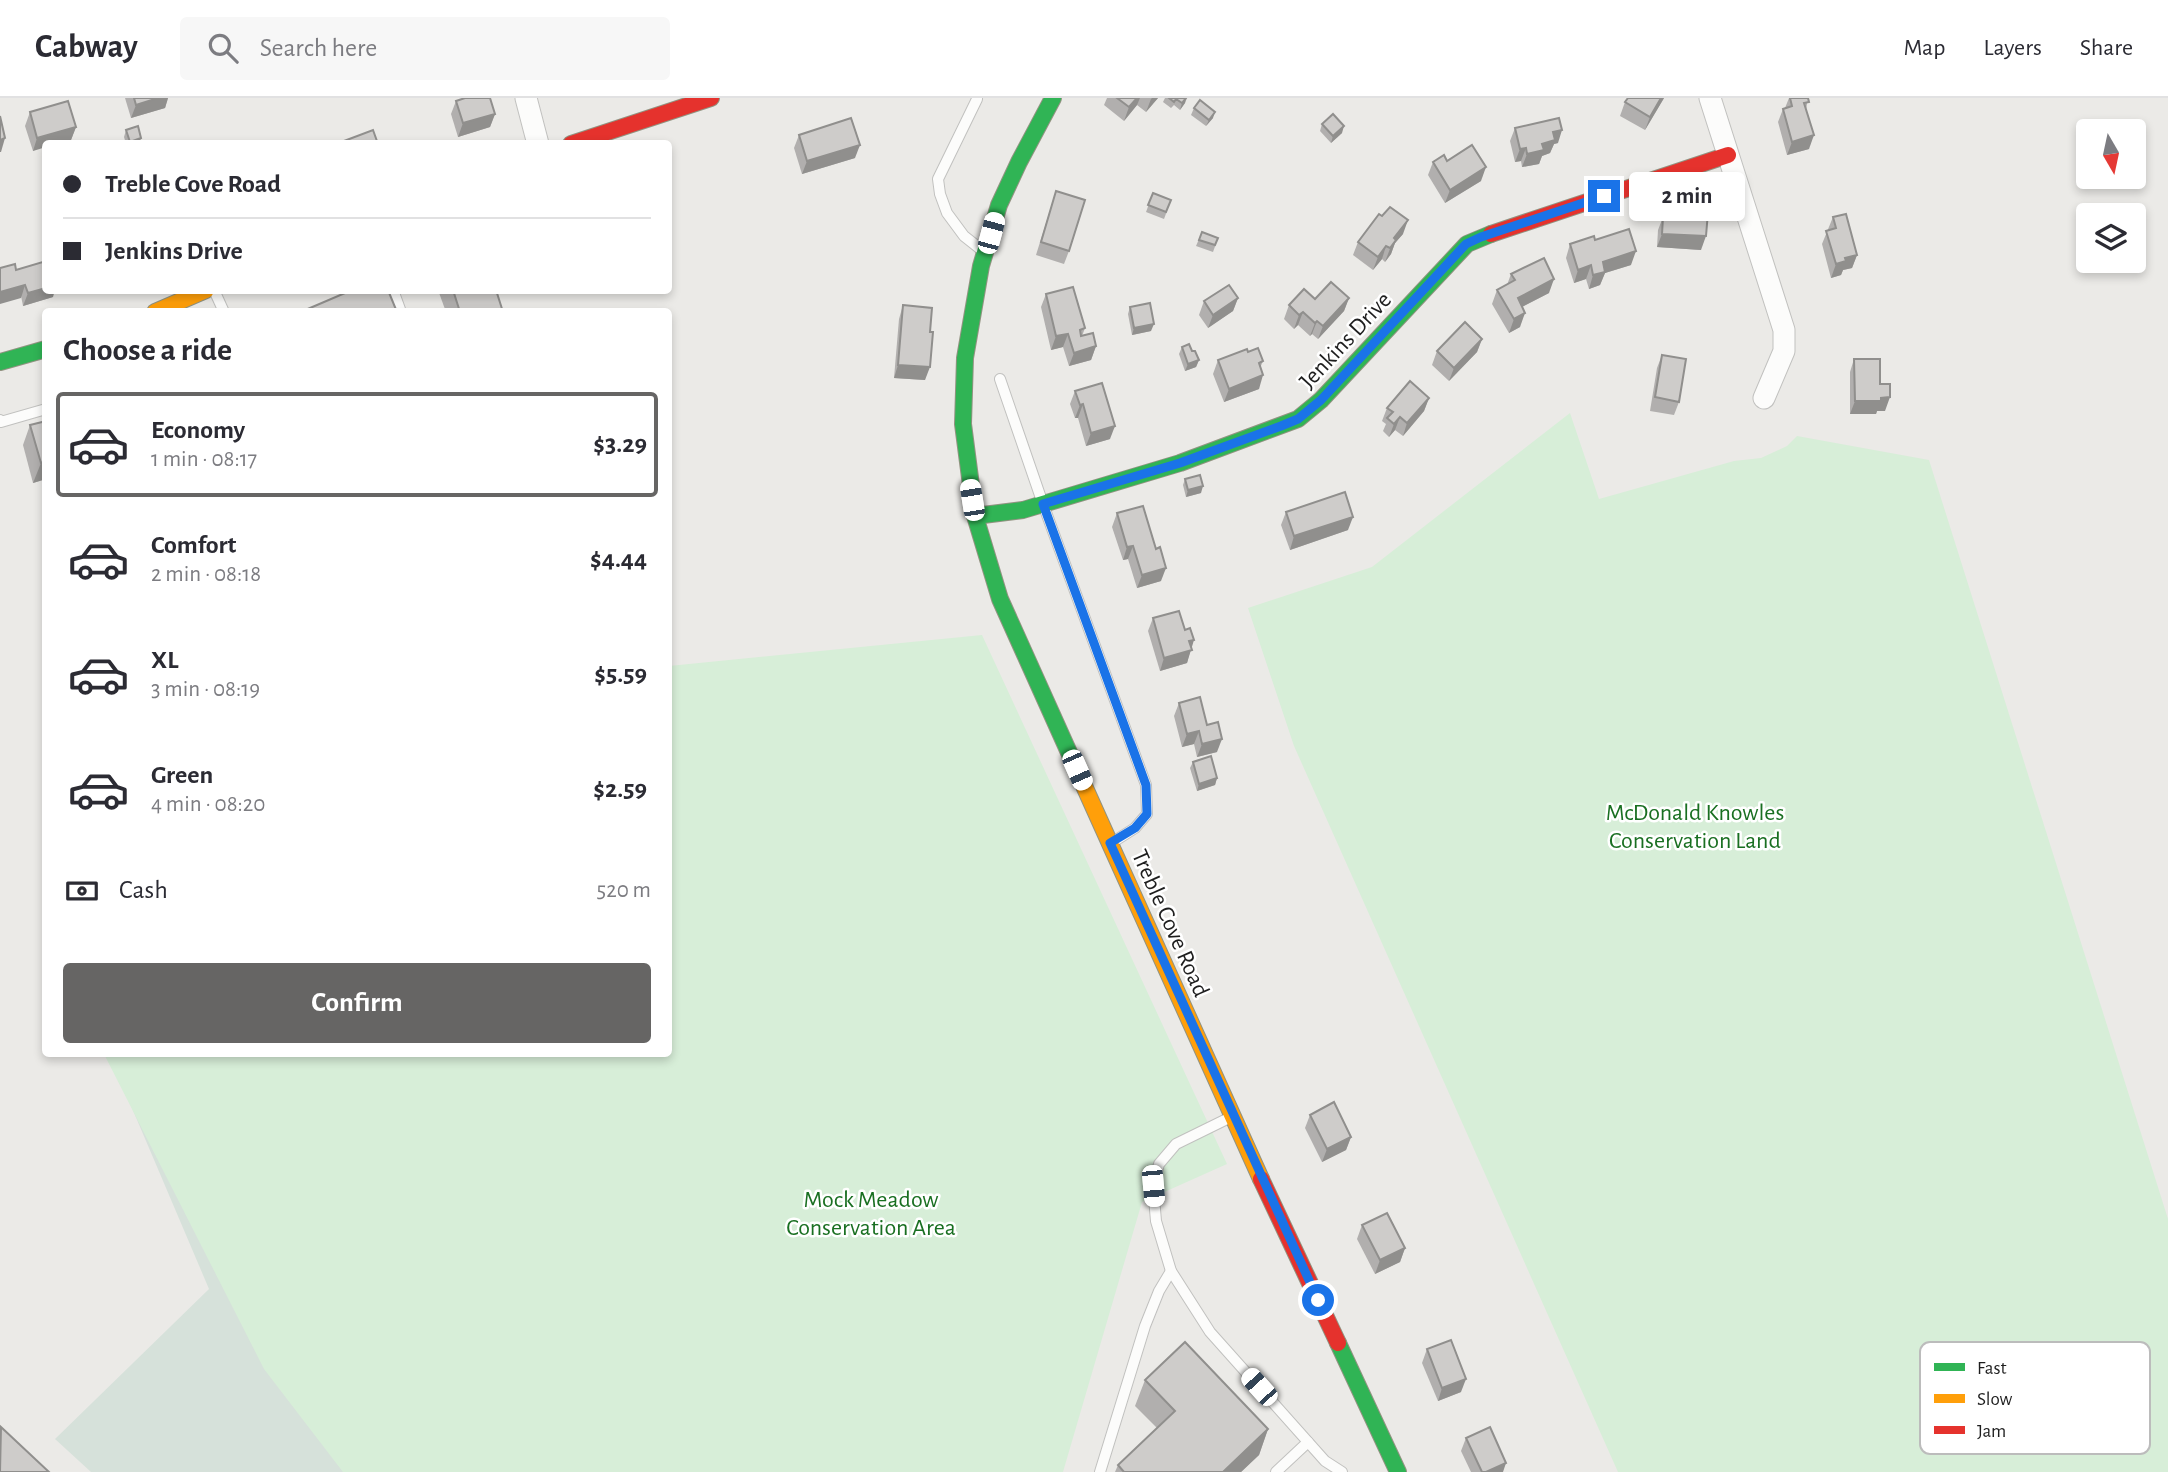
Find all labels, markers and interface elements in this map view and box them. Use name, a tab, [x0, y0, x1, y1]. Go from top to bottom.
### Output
search box	[180, 17, 670, 80]
icon: search	[204, 29, 242, 67]
text: Cabway	[35, 31, 138, 64]
text: Search here	[260, 35, 377, 61]
text: Map	[1903, 36, 1945, 60]
text: Layers	[1983, 36, 2042, 60]
text: Share	[2080, 36, 2133, 60]
north arrow	[2076, 119, 2146, 189]
map controls	[2076, 119, 2146, 273]
text: Treble Cove Road	[105, 171, 281, 197]
callout: 2 min	[1628, 172, 1744, 220]
route end	[1588, 180, 1620, 212]
text: 2 min	[1661, 185, 1713, 208]
button: layers	[2076, 203, 2146, 273]
car	[976, 210, 1007, 256]
text: Jenkins Drive	[105, 238, 243, 264]
street label: Jenkins Drive	[1295, 288, 1396, 394]
text: Choose a ride	[63, 334, 232, 366]
icon: car	[67, 413, 130, 476]
text: Economy	[151, 417, 245, 443]
text: $3.29	[593, 431, 647, 457]
text: 1 min · 08:17	[151, 448, 257, 471]
car	[959, 478, 986, 522]
icon: car	[67, 528, 130, 591]
text: Comfort	[151, 532, 236, 558]
text: $4.44	[590, 546, 647, 572]
text: 2 min · 08:18	[151, 563, 261, 586]
icon: car	[67, 643, 130, 706]
text: XL	[151, 647, 178, 673]
text: $5.59	[594, 661, 647, 687]
text: 3 min · 08:19	[151, 678, 260, 701]
car	[1059, 747, 1096, 793]
icon: car	[67, 758, 130, 821]
text: Green	[151, 762, 213, 788]
text: $2.59	[593, 776, 647, 802]
text: 4 min · 08:20	[151, 793, 265, 816]
park label: McDonald Knowles Conservation Land	[1606, 801, 1784, 853]
street label: Treble Cove Road	[1127, 846, 1213, 1001]
icon: cash	[63, 872, 101, 910]
text: Cash	[119, 877, 168, 903]
text: 520 m	[597, 879, 651, 902]
button: Confirm	[63, 963, 651, 1043]
car	[1141, 1164, 1166, 1208]
park label: Mock Meadow Conservation Area	[786, 1188, 956, 1240]
route start	[1302, 1284, 1334, 1316]
legend	[1920, 1342, 2150, 1454]
text: Fast	[1977, 1359, 2007, 1378]
car	[1238, 1364, 1281, 1410]
text: Slow	[1977, 1390, 2013, 1409]
text: Jam	[1977, 1422, 2006, 1441]

